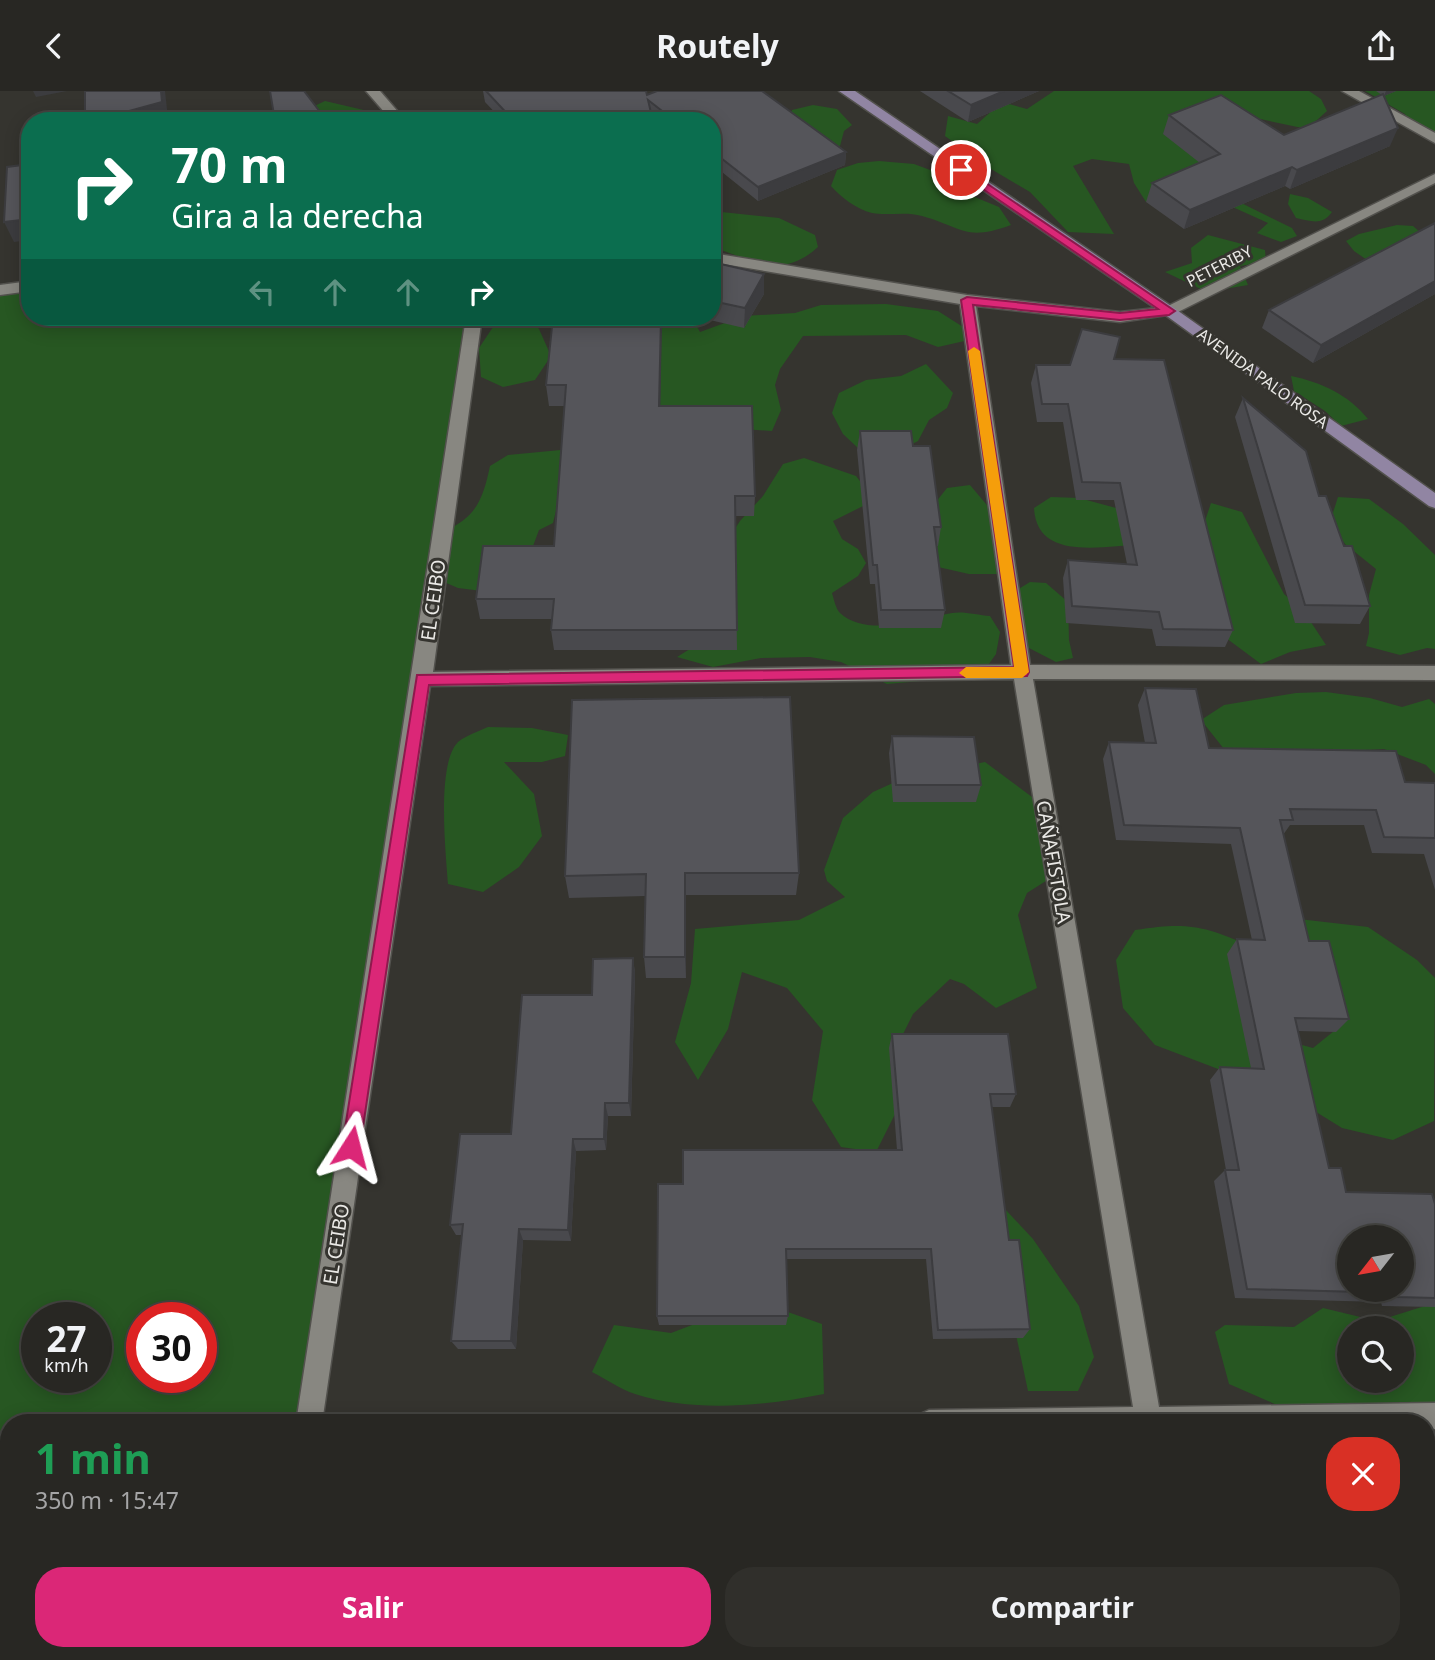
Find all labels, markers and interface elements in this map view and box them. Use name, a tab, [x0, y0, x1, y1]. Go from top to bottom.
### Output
text: Routely	[656, 24, 779, 67]
icon: back	[35, 27, 73, 65]
icon: share	[1362, 27, 1400, 65]
text: 70 m	[171, 131, 288, 197]
icon: right	[56, 140, 147, 231]
pin	[931, 140, 991, 200]
icon: arrive	[942, 151, 980, 189]
text: Gira a la derecha	[171, 194, 424, 237]
street label: PETERIBY	[1182, 240, 1257, 292]
icon: left	[243, 273, 281, 311]
icon: ahead	[316, 273, 354, 311]
icon: ahead	[389, 273, 427, 311]
icon: right	[462, 273, 500, 311]
street label: AVENIDA PALO ROSA	[1193, 323, 1333, 433]
street label: EL CEIBO	[414, 558, 452, 642]
street label: CAÑAFISTOLA	[1030, 798, 1078, 926]
position arrow	[314, 1110, 388, 1184]
street label: EL CEIBO	[317, 1202, 355, 1286]
north arrow	[1337, 1225, 1414, 1302]
map controls	[1337, 1225, 1414, 1393]
speed limit sign: 30	[126, 1302, 217, 1393]
text: 27	[46, 1315, 87, 1362]
button: search	[1337, 1316, 1414, 1393]
text: km/h	[44, 1353, 89, 1377]
text: 1 min	[35, 1429, 151, 1486]
button: close	[1326, 1437, 1400, 1511]
text: 350 m · 15:47	[35, 1484, 179, 1516]
button: Salir	[35, 1567, 711, 1647]
button: Compartir	[725, 1567, 1400, 1647]

